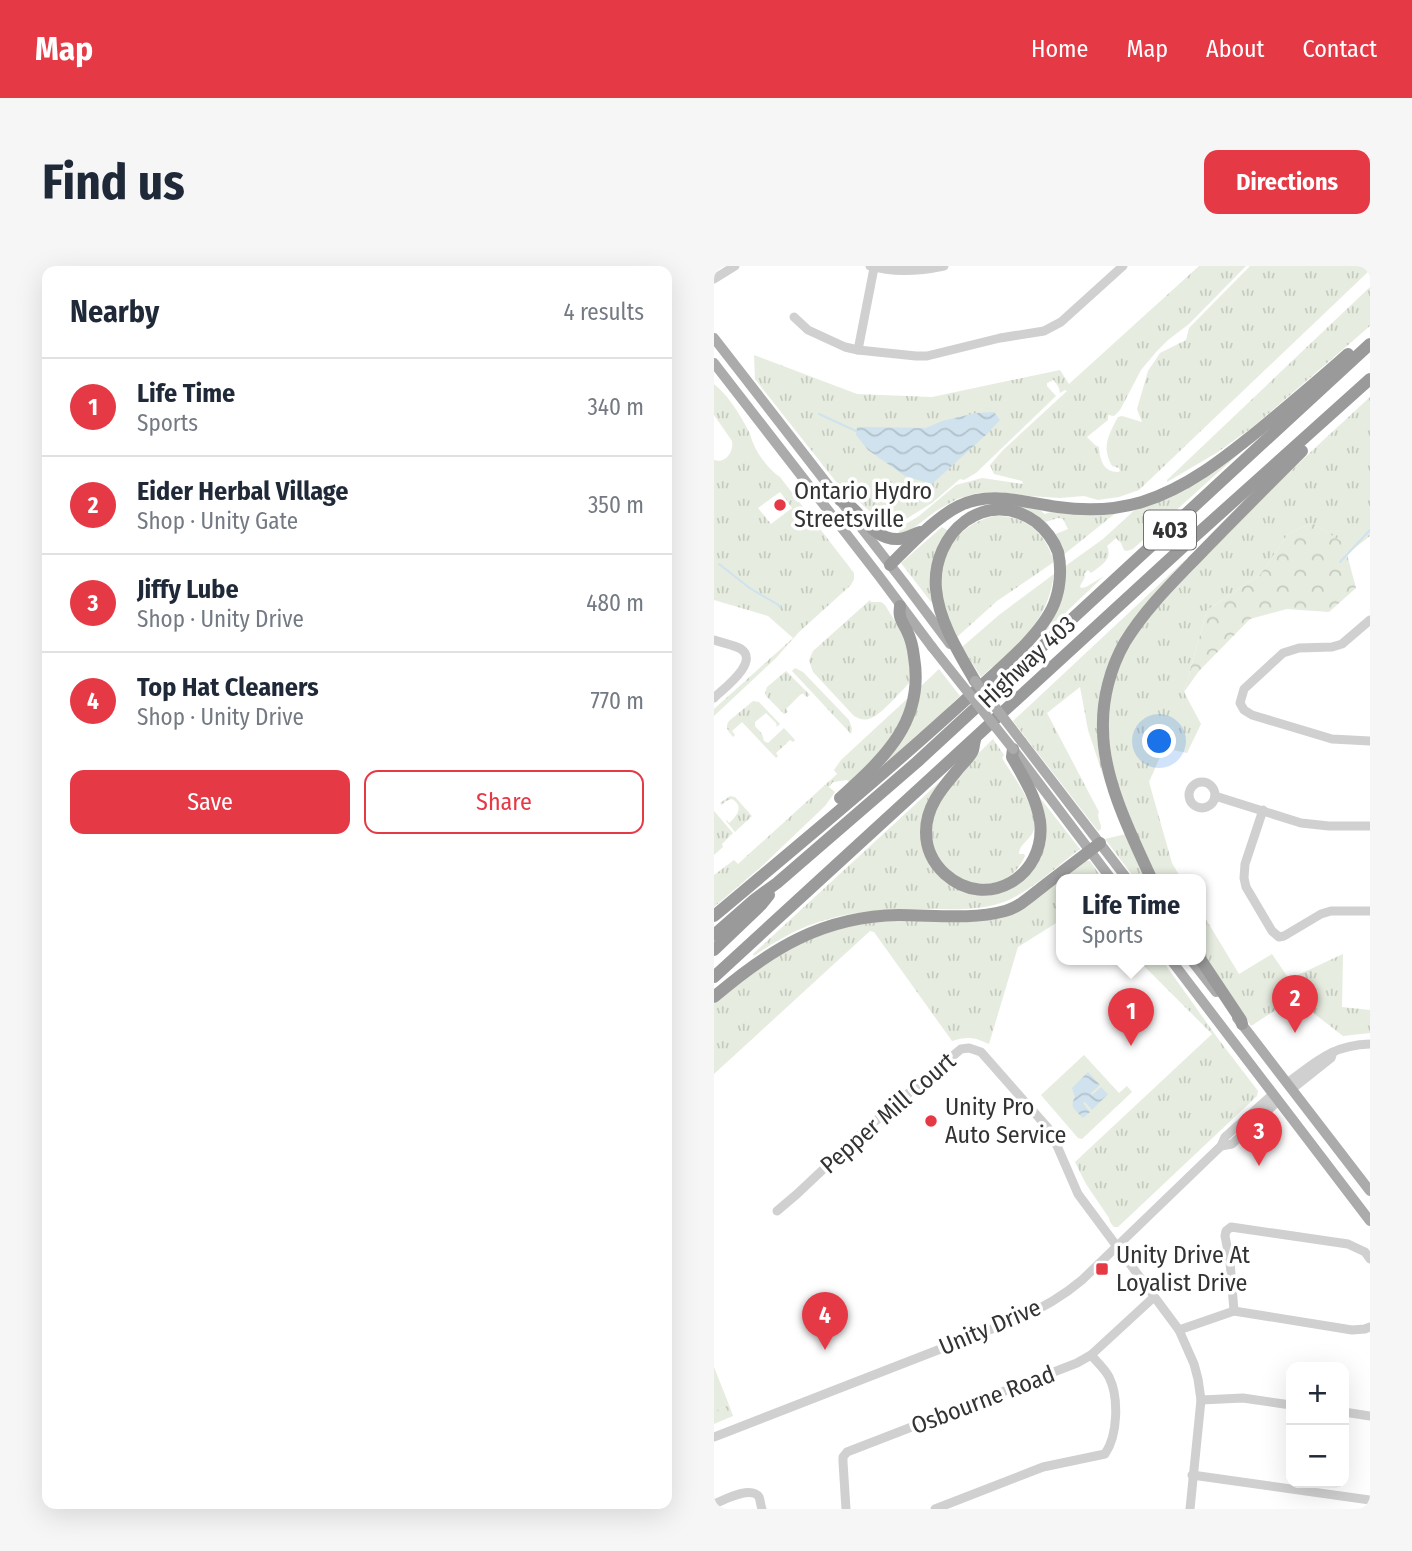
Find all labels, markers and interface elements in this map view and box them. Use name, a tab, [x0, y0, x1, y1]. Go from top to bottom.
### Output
text: Map	[35, 29, 93, 69]
text: Home	[1031, 35, 1088, 63]
text: Map	[1126, 35, 1168, 63]
text: About	[1206, 35, 1264, 63]
text: Contact	[1302, 35, 1377, 63]
button: Directions	[1204, 150, 1370, 214]
text: Find us	[42, 153, 185, 212]
text: Nearby	[70, 294, 159, 330]
text: 4 results	[563, 298, 644, 326]
text: Life Time	[137, 378, 235, 409]
text: 1	[88, 393, 98, 421]
text: 340 m	[588, 393, 644, 421]
text: Sports	[137, 409, 198, 437]
text: Eider Herbal Village	[137, 476, 348, 507]
place label: Ontario Hydro Streetsville	[794, 477, 932, 533]
text: 2	[88, 491, 98, 519]
text: 350 m	[588, 491, 644, 519]
marker: Ontario Hydro Streetsville	[772, 497, 788, 513]
text: Shop · Unity Gate	[137, 507, 298, 535]
road number: 403	[1144, 510, 1196, 550]
text: Jiffy Lube	[137, 574, 239, 605]
text: 3	[88, 589, 98, 617]
text: 480 m	[586, 589, 644, 617]
text: Shop · Unity Drive	[137, 605, 304, 633]
street label: Highway 403	[973, 610, 1081, 714]
text: Top Hat Cleaners	[137, 672, 319, 703]
text: 4	[87, 687, 99, 715]
text: 770 m	[590, 687, 644, 715]
text: Shop · Unity Drive	[137, 703, 304, 731]
your location	[1142, 724, 1176, 758]
button: Save	[70, 770, 350, 834]
button: Share	[364, 770, 644, 834]
popup	[1056, 874, 1206, 965]
text: Life Time	[1082, 890, 1180, 921]
text: Sports	[1082, 921, 1143, 949]
pin: 2	[1272, 975, 1318, 1033]
pin: 1	[1108, 988, 1154, 1046]
street label: Pepper Mill Court	[815, 1047, 961, 1179]
place label: Unity Pro Auto Service	[945, 1093, 1066, 1149]
pin: 3	[1236, 1108, 1282, 1166]
marker: Unity Pro Auto Service	[923, 1113, 939, 1129]
place label: Unity Drive At Loyalist Drive	[1116, 1241, 1250, 1297]
marker: Unity Drive At Loyalist Drive	[1094, 1261, 1110, 1277]
pin: 4	[802, 1292, 848, 1350]
street label: Unity Drive	[935, 1293, 1045, 1361]
street label: Osbourne Road	[907, 1360, 1059, 1440]
map controls	[1286, 1362, 1349, 1488]
button: +	[1286, 1362, 1349, 1425]
button: −	[1286, 1425, 1349, 1488]

